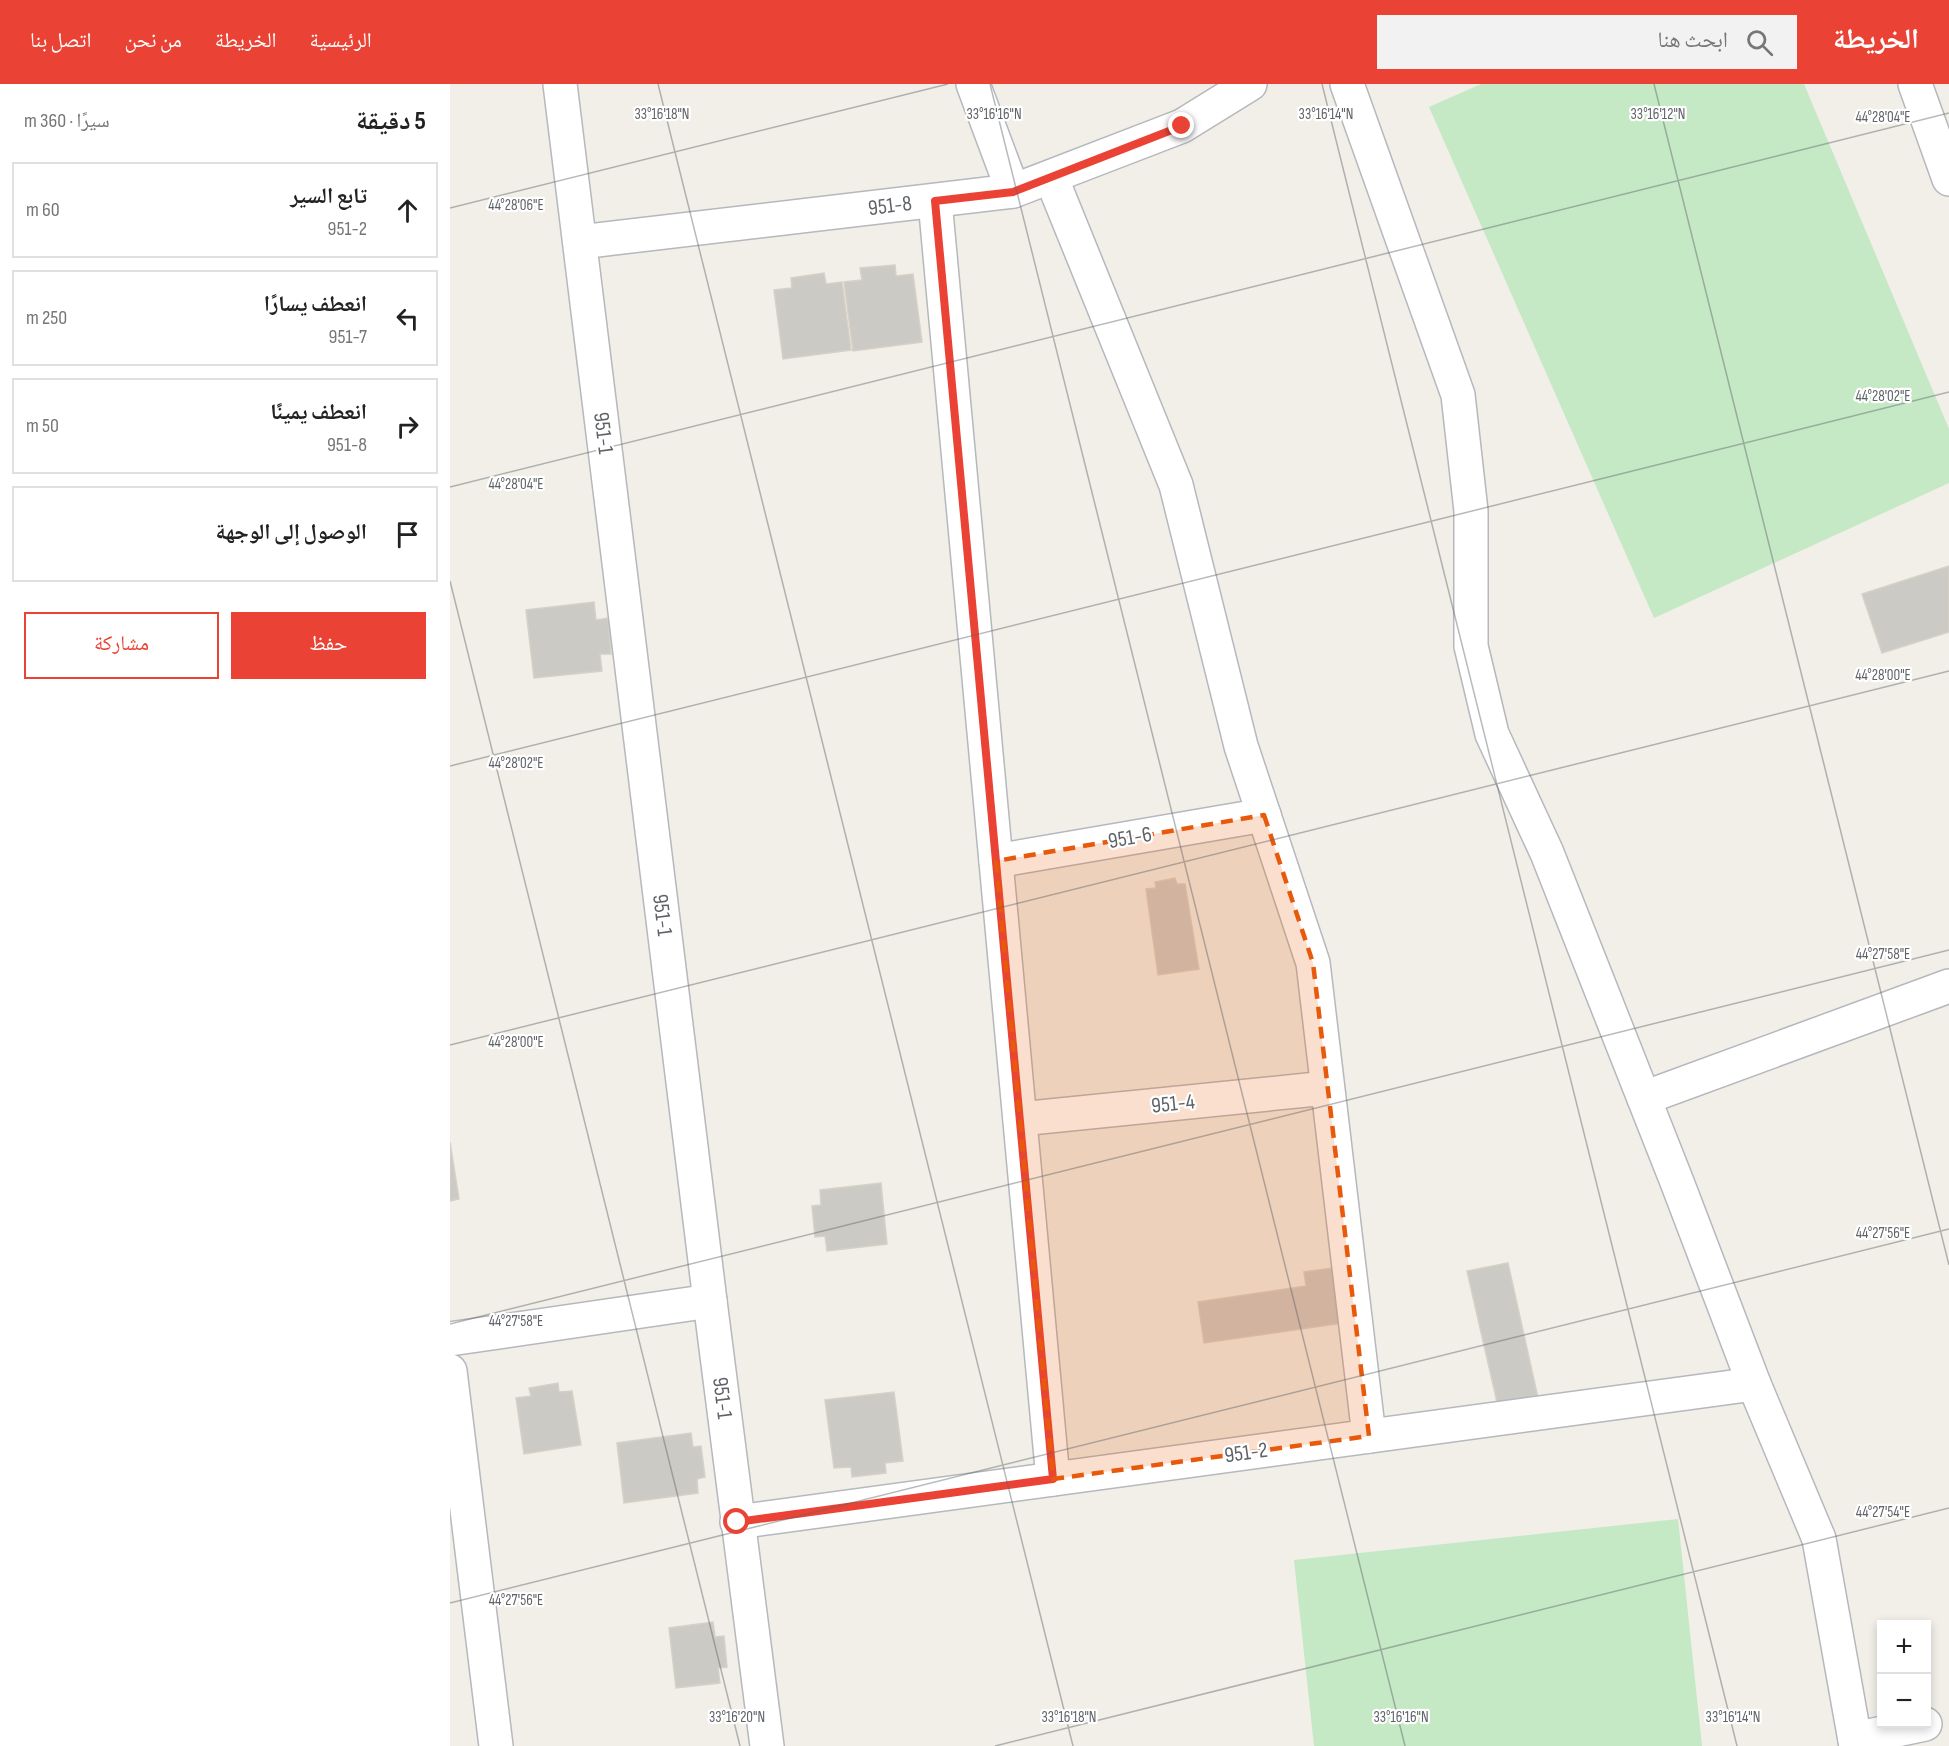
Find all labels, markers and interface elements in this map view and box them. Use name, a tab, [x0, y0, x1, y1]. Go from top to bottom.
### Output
search box	[1377, 15, 1797, 69]
text: الخريطة	[1833, 23, 1919, 56]
icon: search	[1743, 26, 1776, 59]
text: ابحث هنا	[1658, 27, 1728, 54]
text: اتصل بنا	[30, 28, 92, 53]
text: من نحن	[125, 28, 182, 53]
text: الخريطة	[215, 28, 277, 53]
text: الرئيسية	[310, 28, 372, 53]
text: 33°16'18"N	[635, 105, 689, 124]
text: 33°16'16"N	[966, 105, 1022, 124]
text: 33°16'14"N	[1299, 105, 1353, 124]
text: 33°16'12"N	[1631, 105, 1685, 124]
text: 5 دقيقة	[356, 106, 426, 137]
text: 44°28'04"E	[1855, 108, 1911, 127]
text: سيرًا · 360 m	[24, 109, 110, 133]
route end	[1168, 112, 1194, 138]
text: تابع السير	[290, 183, 367, 210]
street label: 951-8	[867, 190, 913, 222]
icon: ahead	[391, 194, 424, 227]
text: 44°28'06"E	[488, 196, 544, 215]
text: 60 m	[26, 198, 60, 222]
text: 951-2	[328, 217, 367, 241]
text: انعطف يسارًا	[264, 291, 367, 318]
icon: left	[391, 302, 424, 335]
text: 250 m	[26, 306, 67, 330]
text: 951-7	[329, 325, 367, 349]
text: 44°28'02"E	[1856, 387, 1910, 406]
text: انعطف يمينًا	[270, 399, 367, 426]
icon: right	[391, 410, 424, 443]
street label: 951-1	[587, 410, 619, 456]
text: 50 m	[26, 414, 59, 438]
text: 951-8	[327, 433, 367, 457]
text: 44°28'04"E	[488, 475, 544, 494]
icon: arrive	[391, 518, 424, 551]
text: الوصول إلى الوجهة	[215, 519, 367, 546]
button: مشاركة	[24, 612, 219, 679]
button: حفظ	[231, 612, 426, 679]
text: 44°28'00"E	[1855, 666, 1911, 685]
text: 44°28'02"E	[489, 754, 543, 773]
street label: 951-6	[1106, 821, 1154, 855]
street label: 951-1	[646, 892, 678, 938]
text: 44°27'58"E	[1856, 945, 1910, 964]
text: 44°28'00"E	[488, 1033, 544, 1052]
street label: 951-4	[1150, 1088, 1196, 1120]
text: 44°27'56"E	[1856, 1224, 1910, 1243]
text: 44°27'58"E	[489, 1312, 543, 1331]
street label: 951-1	[706, 1375, 738, 1421]
street label: 951-2	[1223, 1437, 1269, 1469]
text: 44°27'54"E	[1856, 1503, 1910, 1522]
route start	[723, 1508, 749, 1534]
text: 44°27'56"E	[489, 1591, 543, 1610]
map controls	[1877, 1620, 1931, 1728]
button: +	[1877, 1620, 1931, 1674]
button: −	[1877, 1674, 1931, 1728]
text: 33°16'20"N	[709, 1708, 765, 1727]
text: 33°16'18"N	[1042, 1708, 1096, 1727]
text: 33°16'16"N	[1373, 1708, 1429, 1727]
text: 33°16'14"N	[1706, 1708, 1760, 1727]

